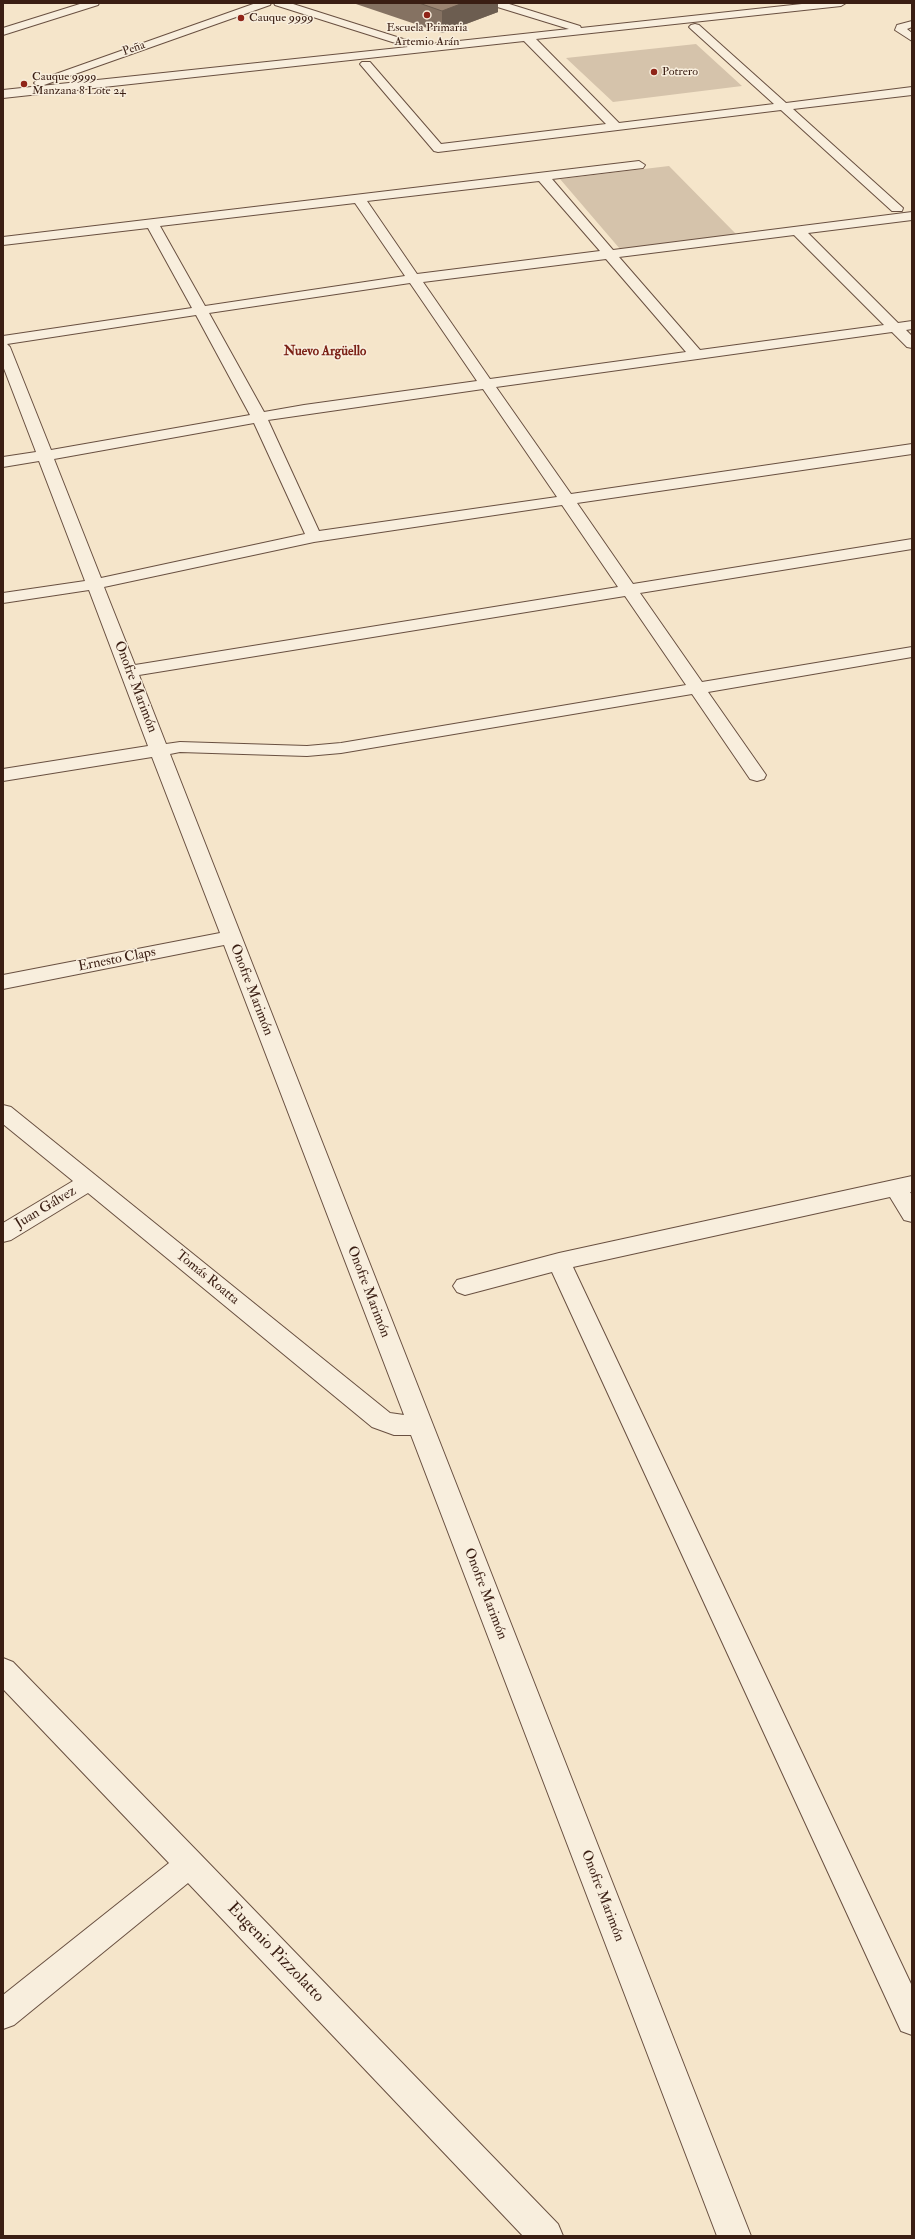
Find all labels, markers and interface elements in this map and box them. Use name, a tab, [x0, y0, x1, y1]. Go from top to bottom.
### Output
marker: Escuela Primaria Artemio Arán	[422, 10, 432, 20]
place label: Cauque 9999	[249, 11, 313, 25]
marker: Cauque 9999	[236, 13, 246, 23]
place label: Escuela Primaria Artemio Arán	[387, 21, 467, 49]
street label: Peña	[121, 38, 147, 60]
place label: Potrero	[662, 65, 698, 79]
marker: Potrero	[649, 67, 659, 77]
place label: Cauque 9999 Manzana 8 Lote 24	[32, 70, 126, 98]
marker: Cauque 9999 Manzana 8 Lote 24	[19, 79, 29, 89]
district label: Nuevo Argüello	[284, 344, 366, 360]
street label: Onofre Marimón	[110, 639, 160, 735]
street label: Onofre Marimón	[226, 942, 276, 1038]
street label: Ernesto Claps	[77, 944, 157, 976]
street label: Juan Gálvez	[12, 1183, 80, 1233]
street label: Onofre Marimón	[343, 1244, 393, 1340]
street label: Tomás Roatta	[172, 1247, 242, 1309]
street label: Onofre Marimón	[460, 1546, 510, 1642]
street label: Onofre Marimón	[577, 1848, 627, 1944]
street label: Eugenio Pizzolatto	[222, 1899, 328, 2007]

